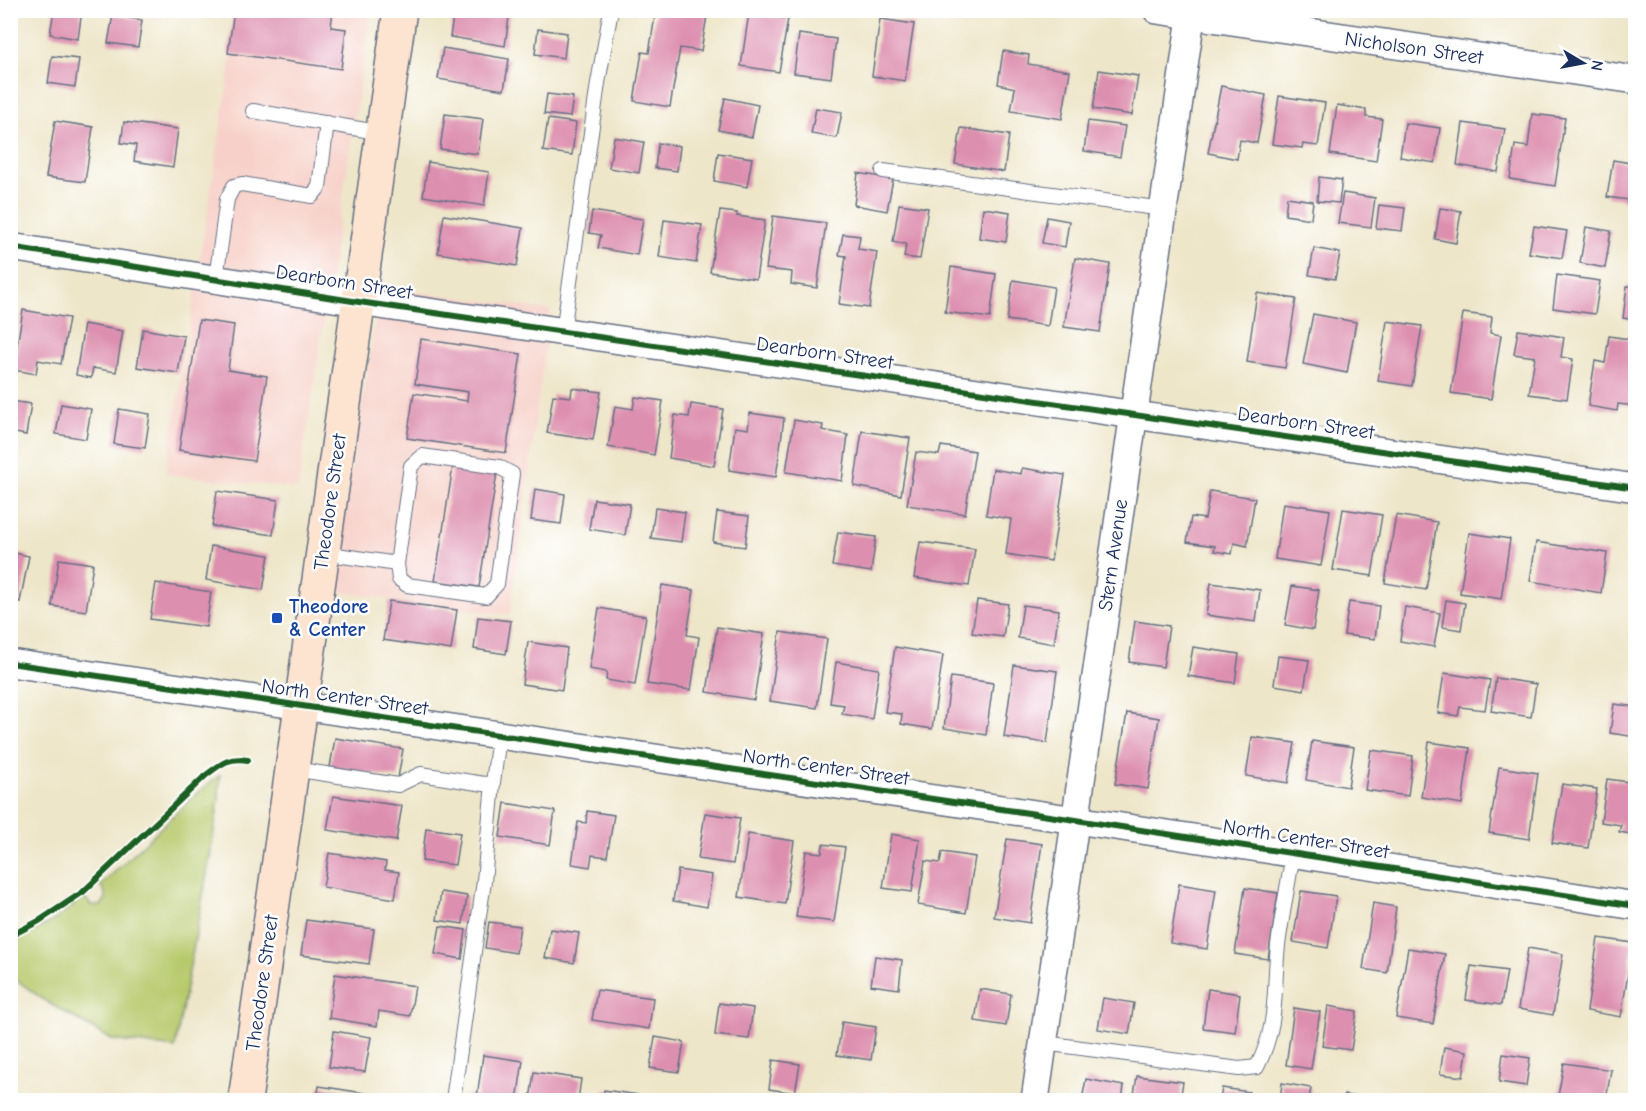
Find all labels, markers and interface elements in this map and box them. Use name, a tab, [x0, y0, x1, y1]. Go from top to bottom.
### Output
street label: Nicholson Street	[1343, 27, 1486, 69]
north arrow	[1553, 33, 1613, 93]
text: N	[1587, 59, 1607, 72]
street label: Dearborn Street	[274, 260, 415, 304]
street label: Dearborn Street	[755, 332, 896, 374]
street label: Dearborn Street	[1236, 402, 1377, 444]
street label: Theodore Street	[309, 431, 351, 572]
street label: Stern Avenue	[1094, 498, 1132, 612]
place label: Theodore & Center	[289, 595, 368, 641]
marker: Theodore & Center	[270, 611, 284, 625]
street label: North Center Street	[260, 674, 431, 720]
street label: North Center Street	[741, 744, 912, 790]
street label: North Center Street	[1221, 814, 1392, 864]
street label: Theodore Street	[241, 912, 283, 1053]

